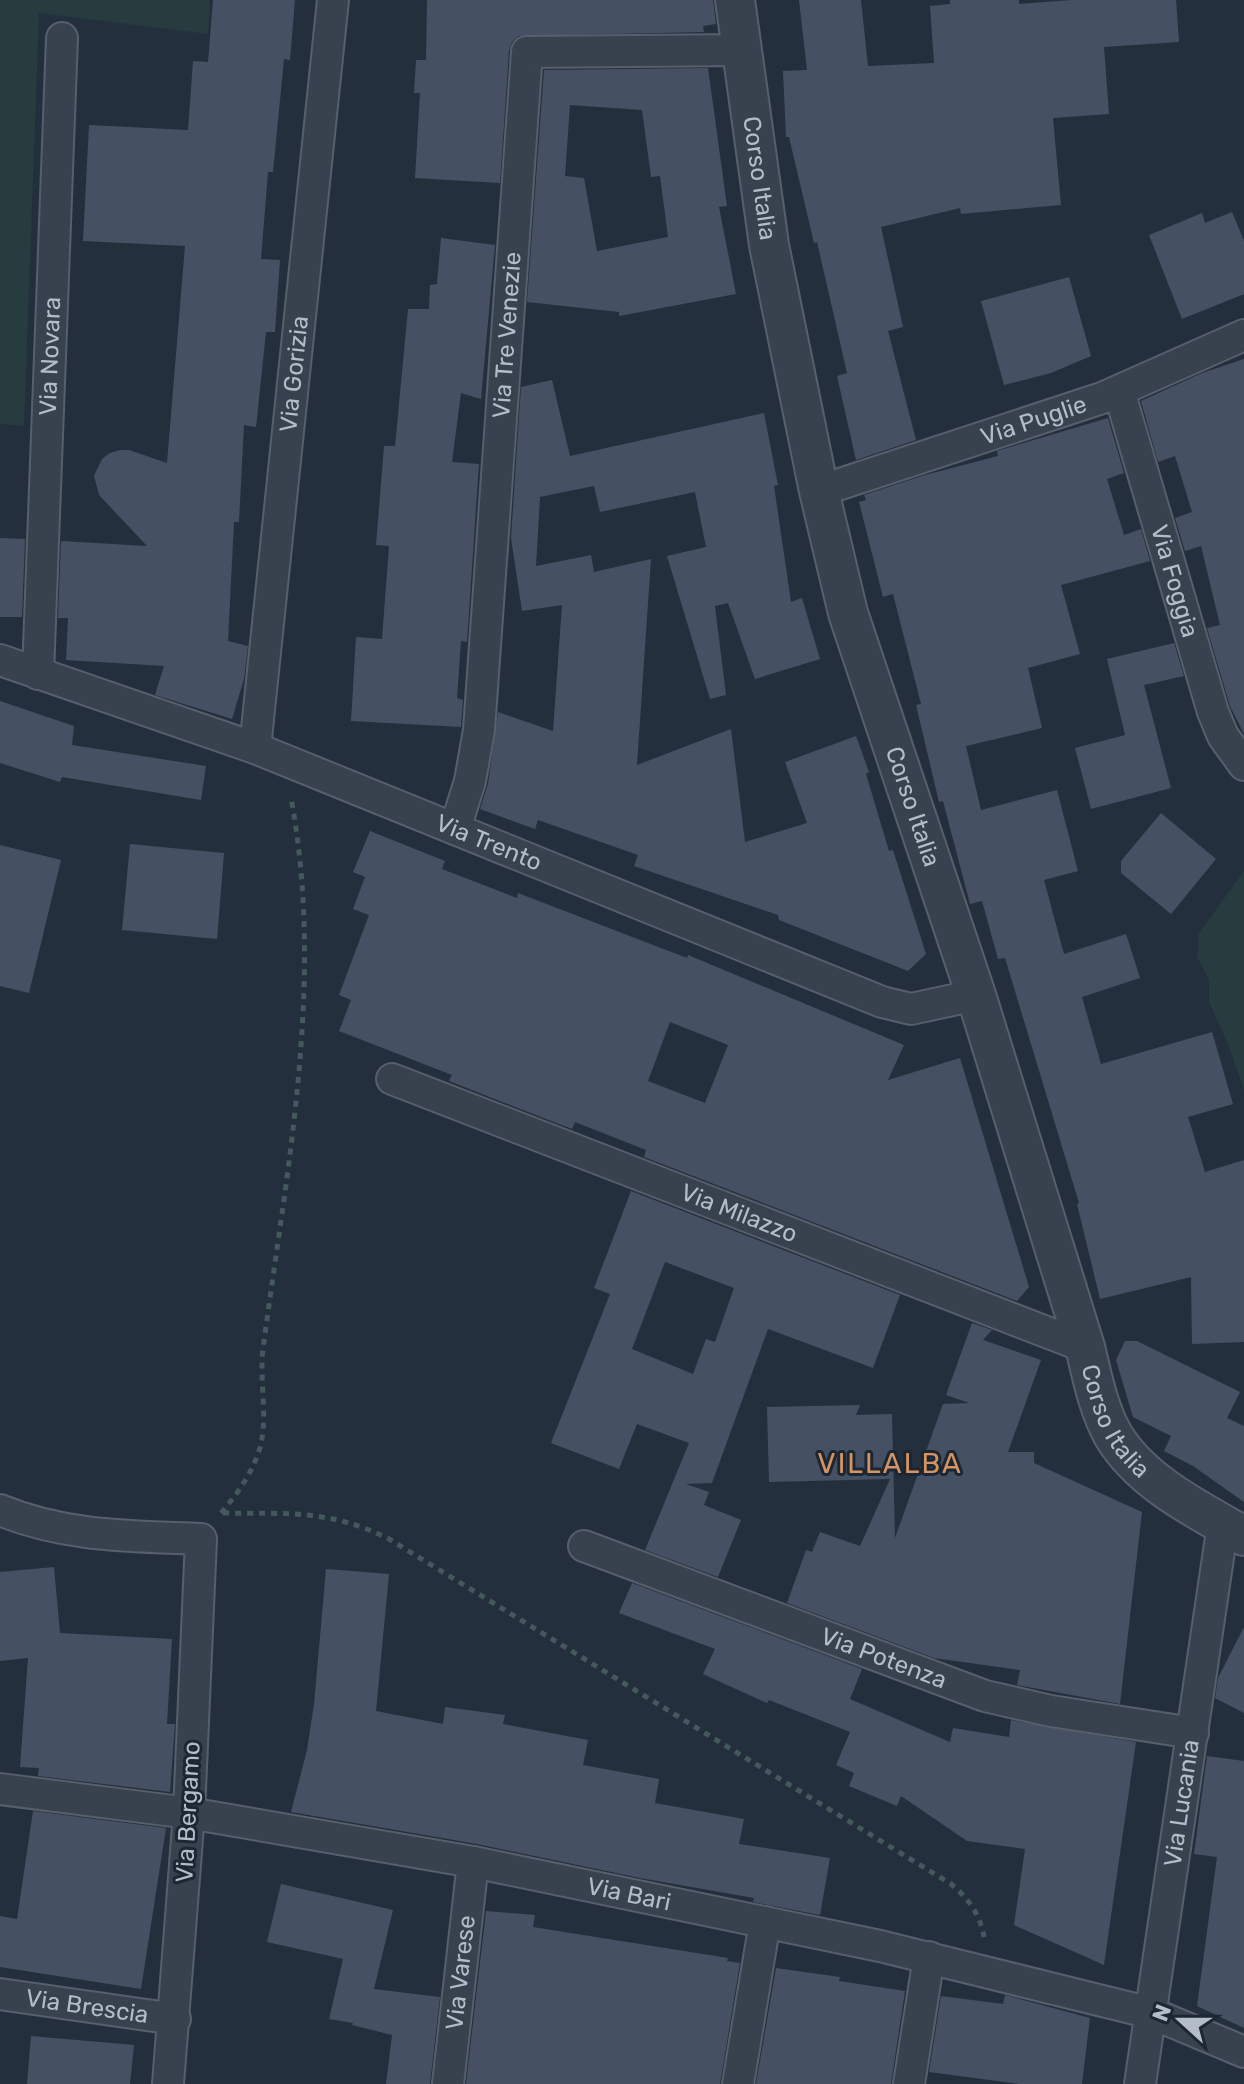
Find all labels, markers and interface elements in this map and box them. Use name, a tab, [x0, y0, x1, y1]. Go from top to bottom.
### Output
street label: Corso Italia	[737, 114, 782, 242]
street label: Via Tre Venezie	[487, 251, 527, 419]
street label: Via Novara	[34, 296, 66, 416]
street label: Via Gorizia	[274, 314, 314, 434]
street label: Via Puglie	[977, 390, 1090, 451]
street label: Via Foggia	[1145, 521, 1204, 641]
street label: Corso Italia	[880, 743, 946, 870]
street label: Via Trento	[432, 809, 546, 877]
street label: Via Milazzo	[677, 1178, 801, 1248]
street label: Corso Italia	[1076, 1362, 1155, 1484]
district label: VILLALBA	[817, 1447, 963, 1480]
street label: Via Potenza	[817, 1622, 951, 1694]
street label: Via Lucania	[1158, 1738, 1205, 1869]
street label: Via Bergamo	[170, 1741, 206, 1883]
street label: Via Bari	[585, 1872, 673, 1916]
street label: Via Varese	[440, 1914, 481, 2032]
north arrow	[1140, 1980, 1220, 2060]
street label: Via Brescia	[24, 1984, 150, 2029]
text: N	[1146, 2001, 1177, 2025]

